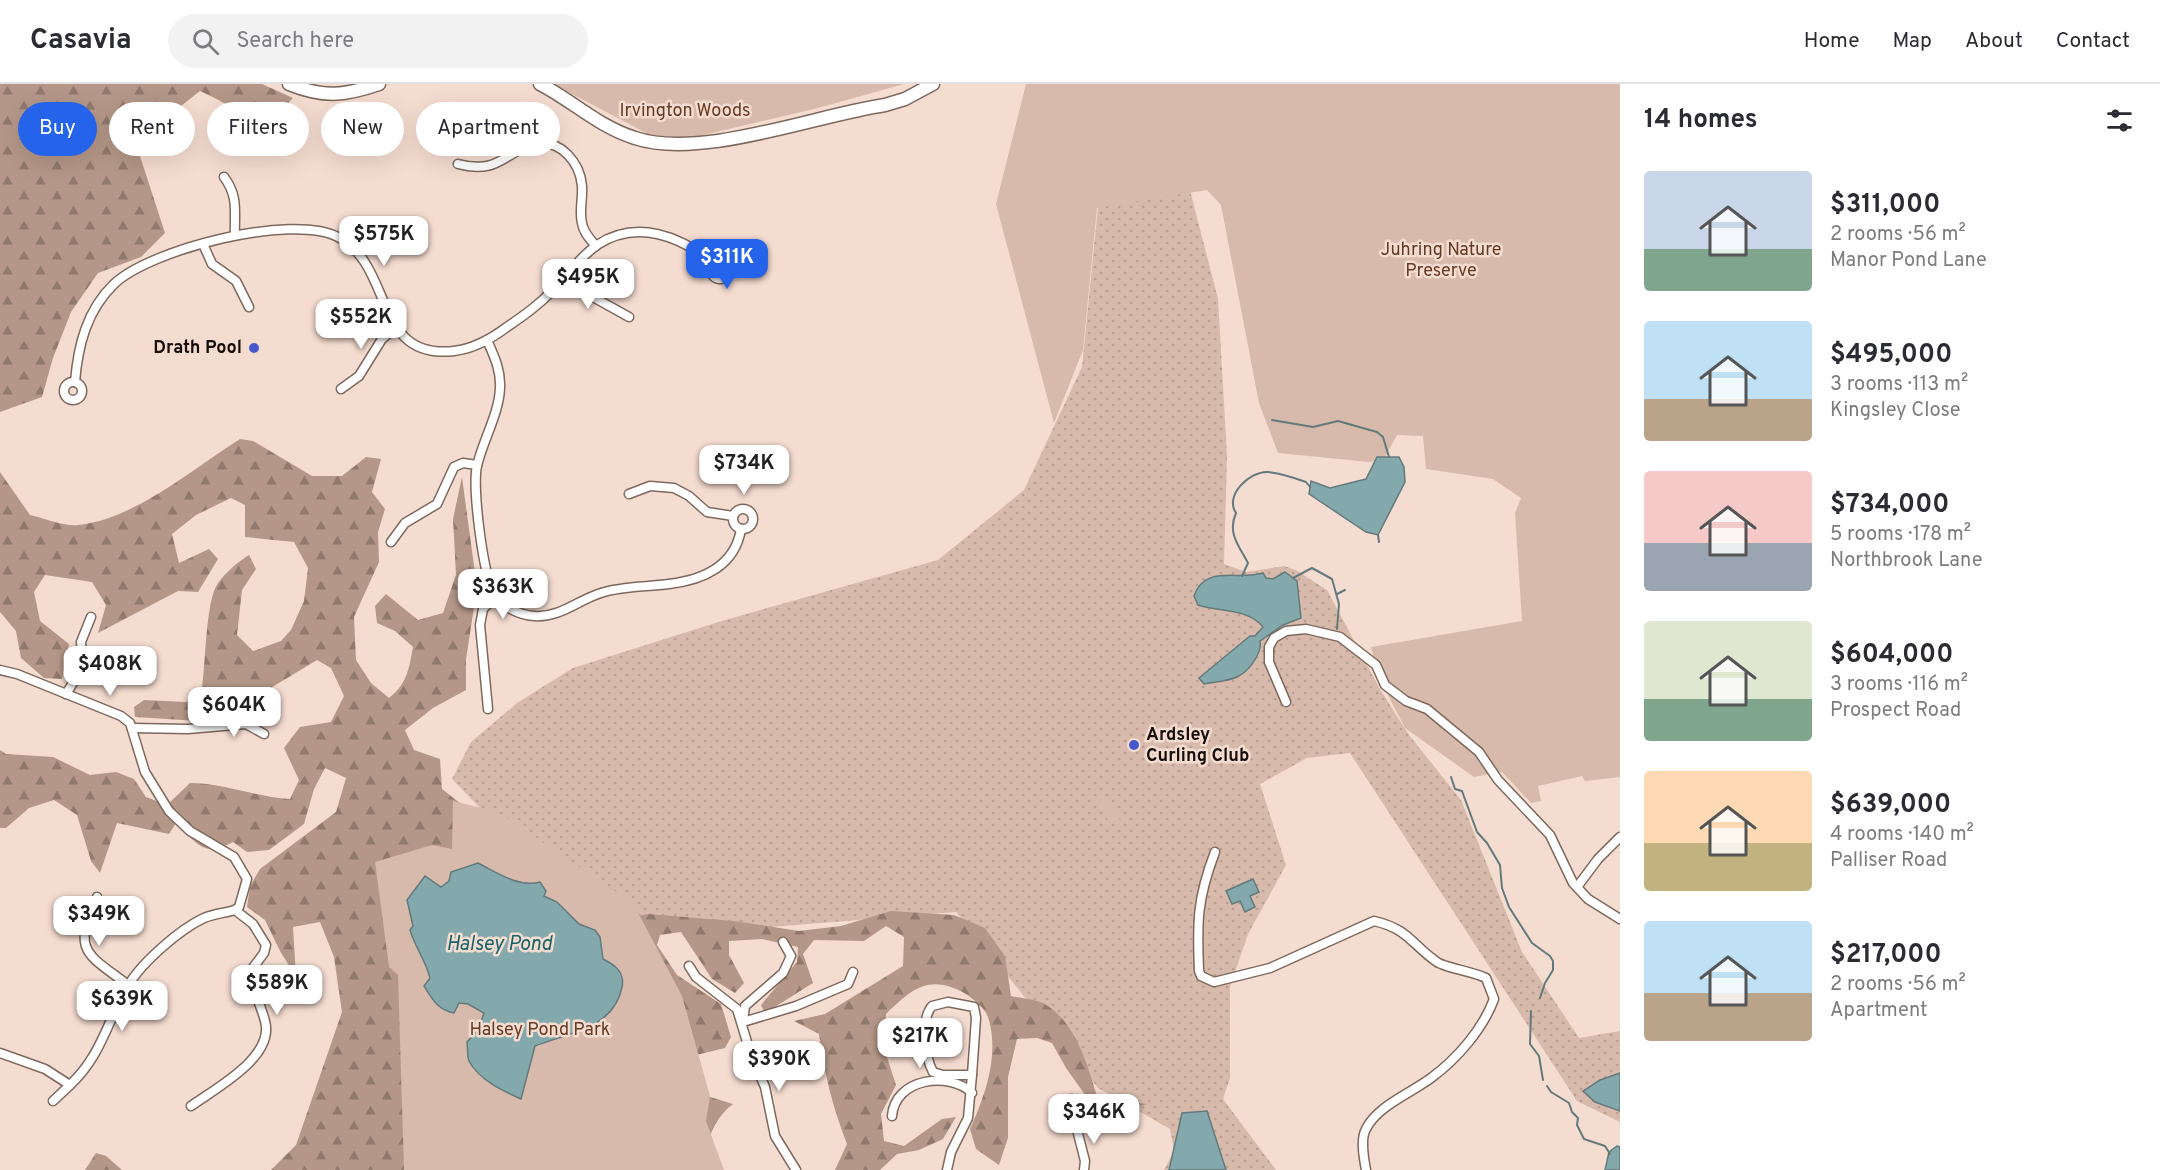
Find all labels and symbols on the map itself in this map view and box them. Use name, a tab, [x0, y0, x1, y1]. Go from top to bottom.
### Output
park label: Irvington Woods	[619, 100, 751, 123]
pin: $575K	[342, 216, 426, 267]
pin: $311K	[685, 239, 769, 290]
park label: Juhring Nature Preserve	[1381, 239, 1501, 283]
pin: $495K	[546, 259, 630, 310]
pin: $552K	[319, 299, 403, 350]
place label: Drath Pool	[153, 337, 242, 360]
marker: Drath Pool	[247, 341, 261, 355]
pin: $734K	[702, 445, 786, 496]
pin: $363K	[461, 569, 545, 620]
pin: $408K	[68, 646, 152, 697]
pin: $604K	[192, 687, 276, 738]
place label: Ardsley Curling Club	[1146, 724, 1249, 768]
marker: Ardsley Curling Club	[1127, 738, 1141, 752]
pin: $349K	[57, 896, 141, 947]
water label: Halsey Pond	[446, 932, 553, 958]
pin: $589K	[235, 965, 319, 1016]
pin: $639K	[80, 981, 164, 1032]
pin: $217K	[878, 1018, 962, 1069]
park label: Halsey Pond Park	[470, 1019, 610, 1042]
pin: $390K	[737, 1041, 821, 1092]
pin: $346K	[1052, 1094, 1136, 1145]

